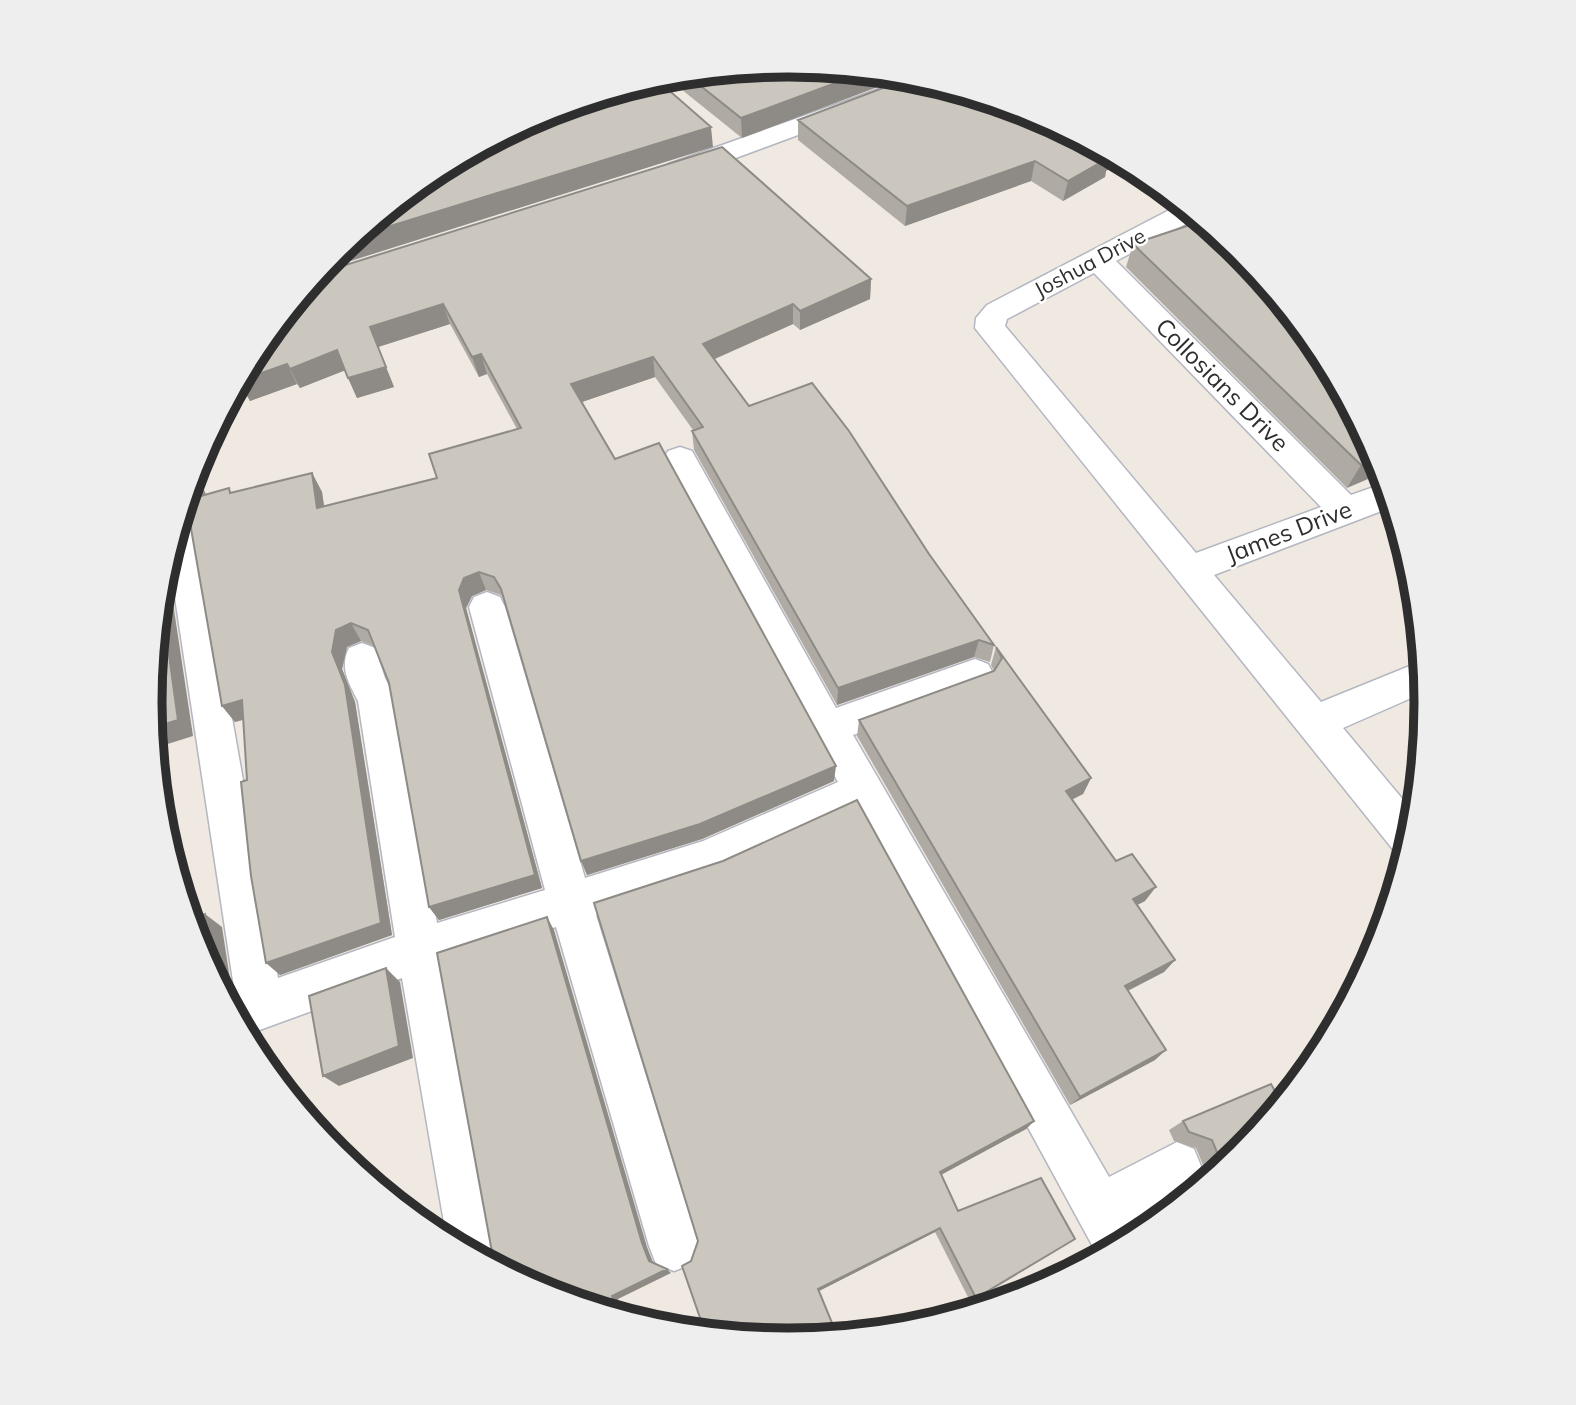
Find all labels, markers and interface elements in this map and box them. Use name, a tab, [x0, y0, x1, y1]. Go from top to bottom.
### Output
street label: Joshua Drive	[1029, 222, 1150, 302]
street label: Collosians Drive	[1150, 311, 1296, 457]
street label: James Drive	[1221, 493, 1356, 569]

